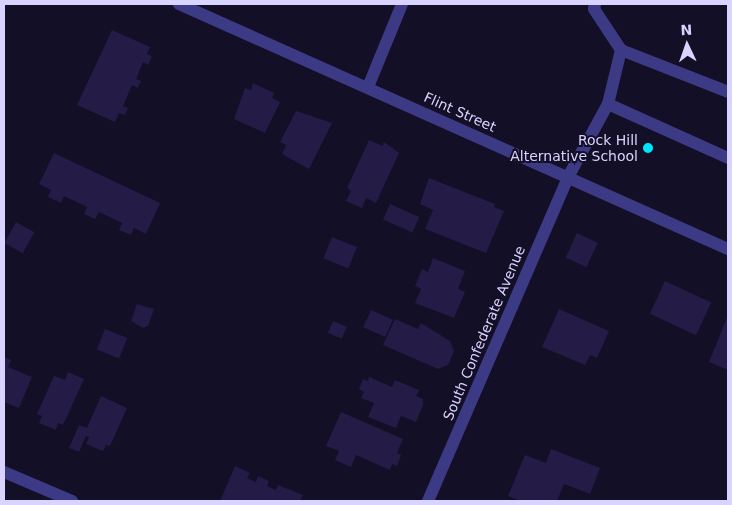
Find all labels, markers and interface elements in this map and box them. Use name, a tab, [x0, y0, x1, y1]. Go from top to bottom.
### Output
north arrow	[662, 20, 712, 70]
text: N	[680, 22, 692, 38]
street label: Flint Street	[421, 89, 499, 135]
place label: Rock Hill Alternative School	[510, 132, 638, 164]
marker: Rock Hill Alternative School	[642, 142, 654, 154]
street label: South Confederate Avenue	[439, 243, 529, 423]

